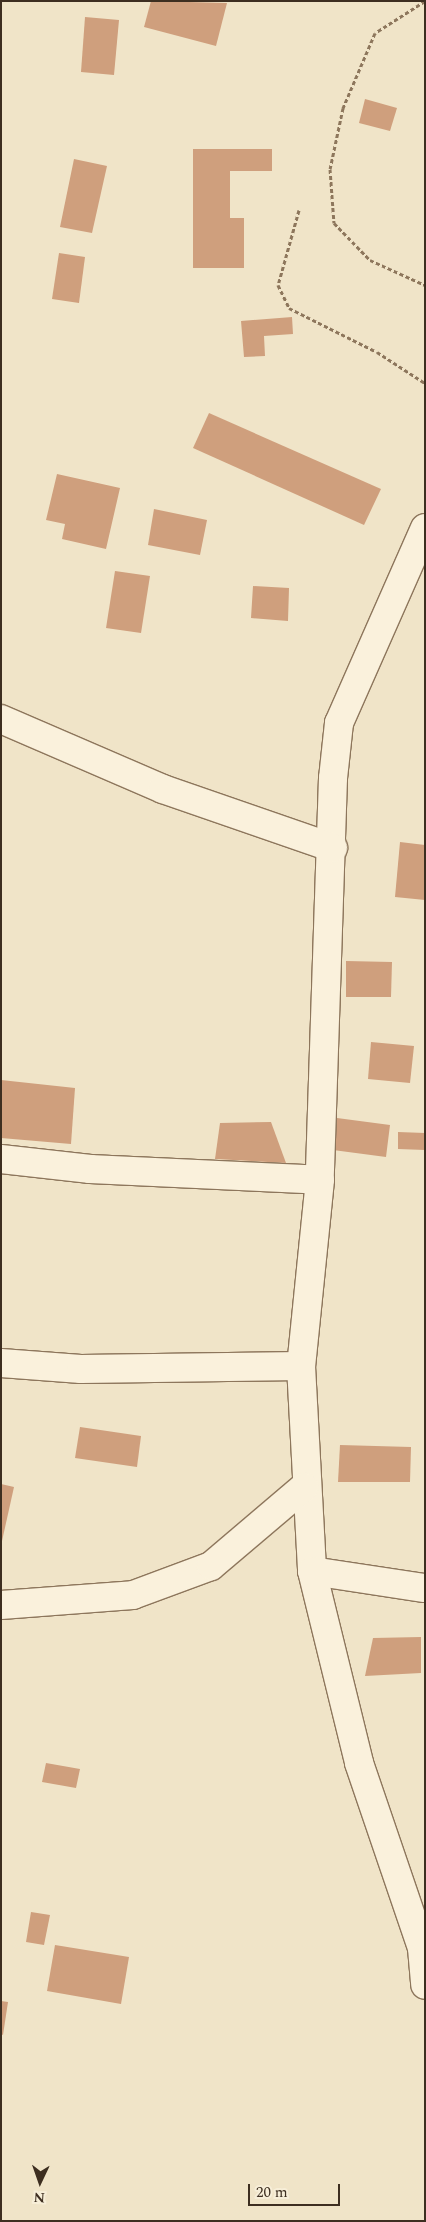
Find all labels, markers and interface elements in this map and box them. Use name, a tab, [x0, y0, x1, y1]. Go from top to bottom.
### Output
north arrow	[15, 2157, 65, 2207]
scale bar	[251, 2174, 344, 2206]
text: 20 m	[256, 2181, 288, 2204]
text: N	[33, 2187, 45, 2208]

